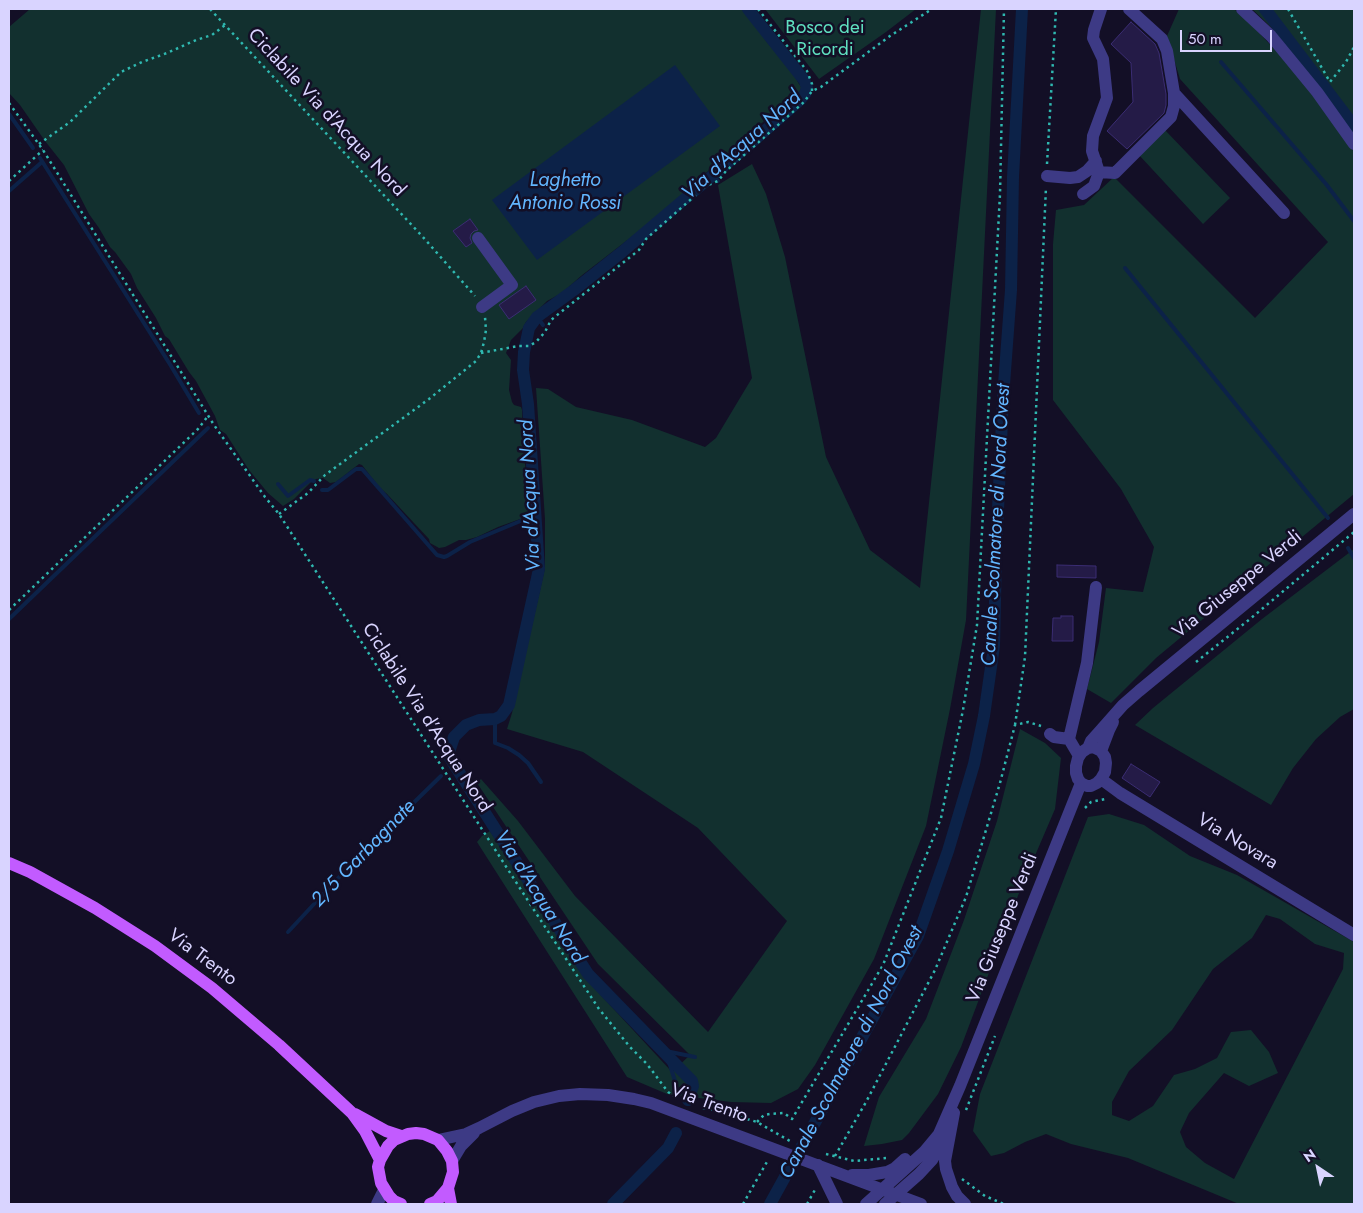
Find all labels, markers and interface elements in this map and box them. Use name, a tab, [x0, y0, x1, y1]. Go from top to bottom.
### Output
park label: Bosco dei Ricordi	[785, 17, 865, 61]
scale bar	[1183, 20, 1276, 52]
street label: Ciclabile Via d’Acqua Nord	[242, 24, 410, 202]
text: 50 m	[1188, 28, 1222, 50]
water label: Via d'Acqua Nord	[677, 86, 807, 206]
water label: Laghetto Antonio Rossi	[509, 169, 621, 216]
water label: Canale Scolmatore di Nord Ovest	[978, 383, 1016, 667]
water label: Via d'Acqua Nord	[515, 419, 547, 573]
street label: Via Giuseppe Verdi	[1169, 526, 1307, 644]
street label: Ciclabile Via d’Acqua Nord	[356, 619, 496, 817]
water label: 2/5 Garbagnate	[307, 795, 421, 913]
street label: Via Novara	[1192, 809, 1282, 875]
water label: Via d'Acqua Nord	[488, 826, 590, 968]
street label: Via Giuseppe Verdi	[963, 850, 1043, 1006]
water label: Canale Scolmatore di Nord Ovest	[775, 923, 929, 1183]
street label: Via Trento	[163, 925, 241, 991]
street label: Via Trento	[667, 1080, 751, 1128]
north arrow	[1293, 1143, 1343, 1193]
text: N	[1299, 1144, 1320, 1167]

